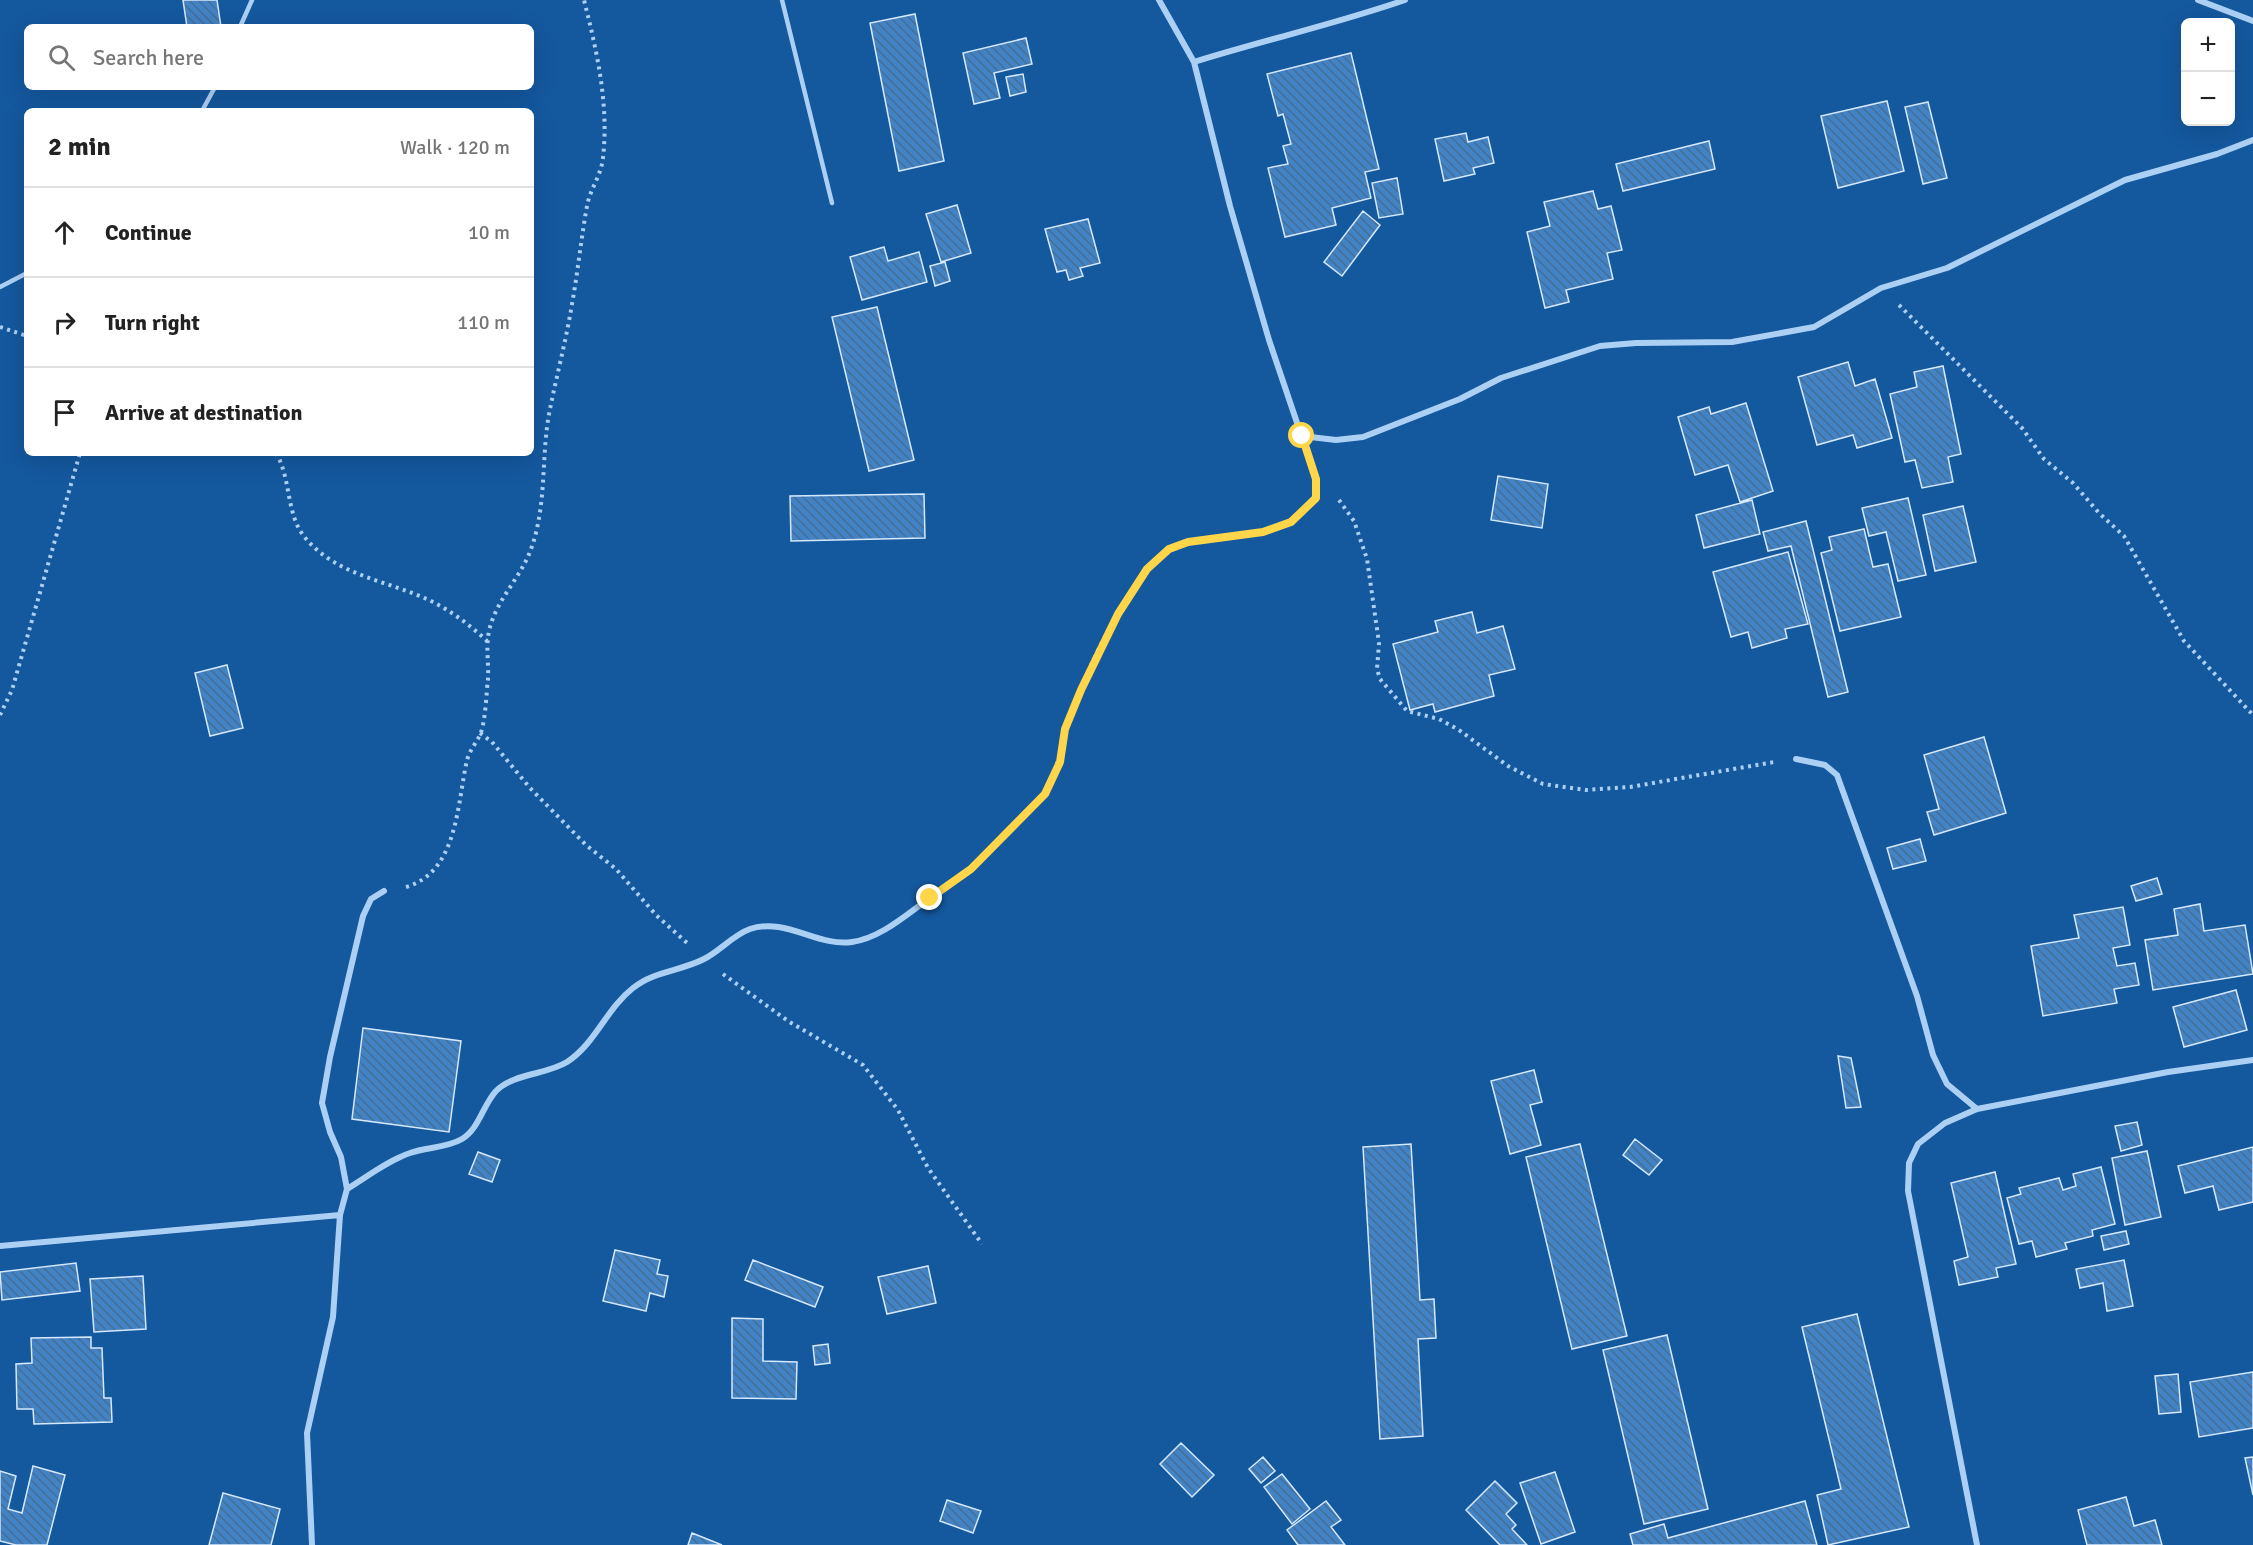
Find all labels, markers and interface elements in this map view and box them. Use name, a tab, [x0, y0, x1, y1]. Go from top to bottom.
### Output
map controls	[2181, 18, 2235, 126]
button: +	[2181, 18, 2235, 72]
search box	[24, 24, 534, 90]
icon: search	[45, 41, 78, 74]
text: Search here	[93, 44, 204, 71]
button: −	[2181, 72, 2235, 126]
text: 2 min	[48, 131, 111, 163]
text: Walk · 120 m	[400, 135, 510, 160]
icon: ahead	[48, 216, 81, 249]
text: Continue	[105, 219, 192, 246]
text: 10 m	[468, 220, 510, 245]
icon: right	[48, 306, 81, 339]
text: Turn right	[105, 309, 200, 336]
text: 110 m	[457, 310, 510, 335]
icon: arrive	[48, 396, 81, 429]
text: Arrive at destination	[105, 399, 302, 426]
route start	[1288, 422, 1314, 448]
route end	[916, 884, 942, 910]

